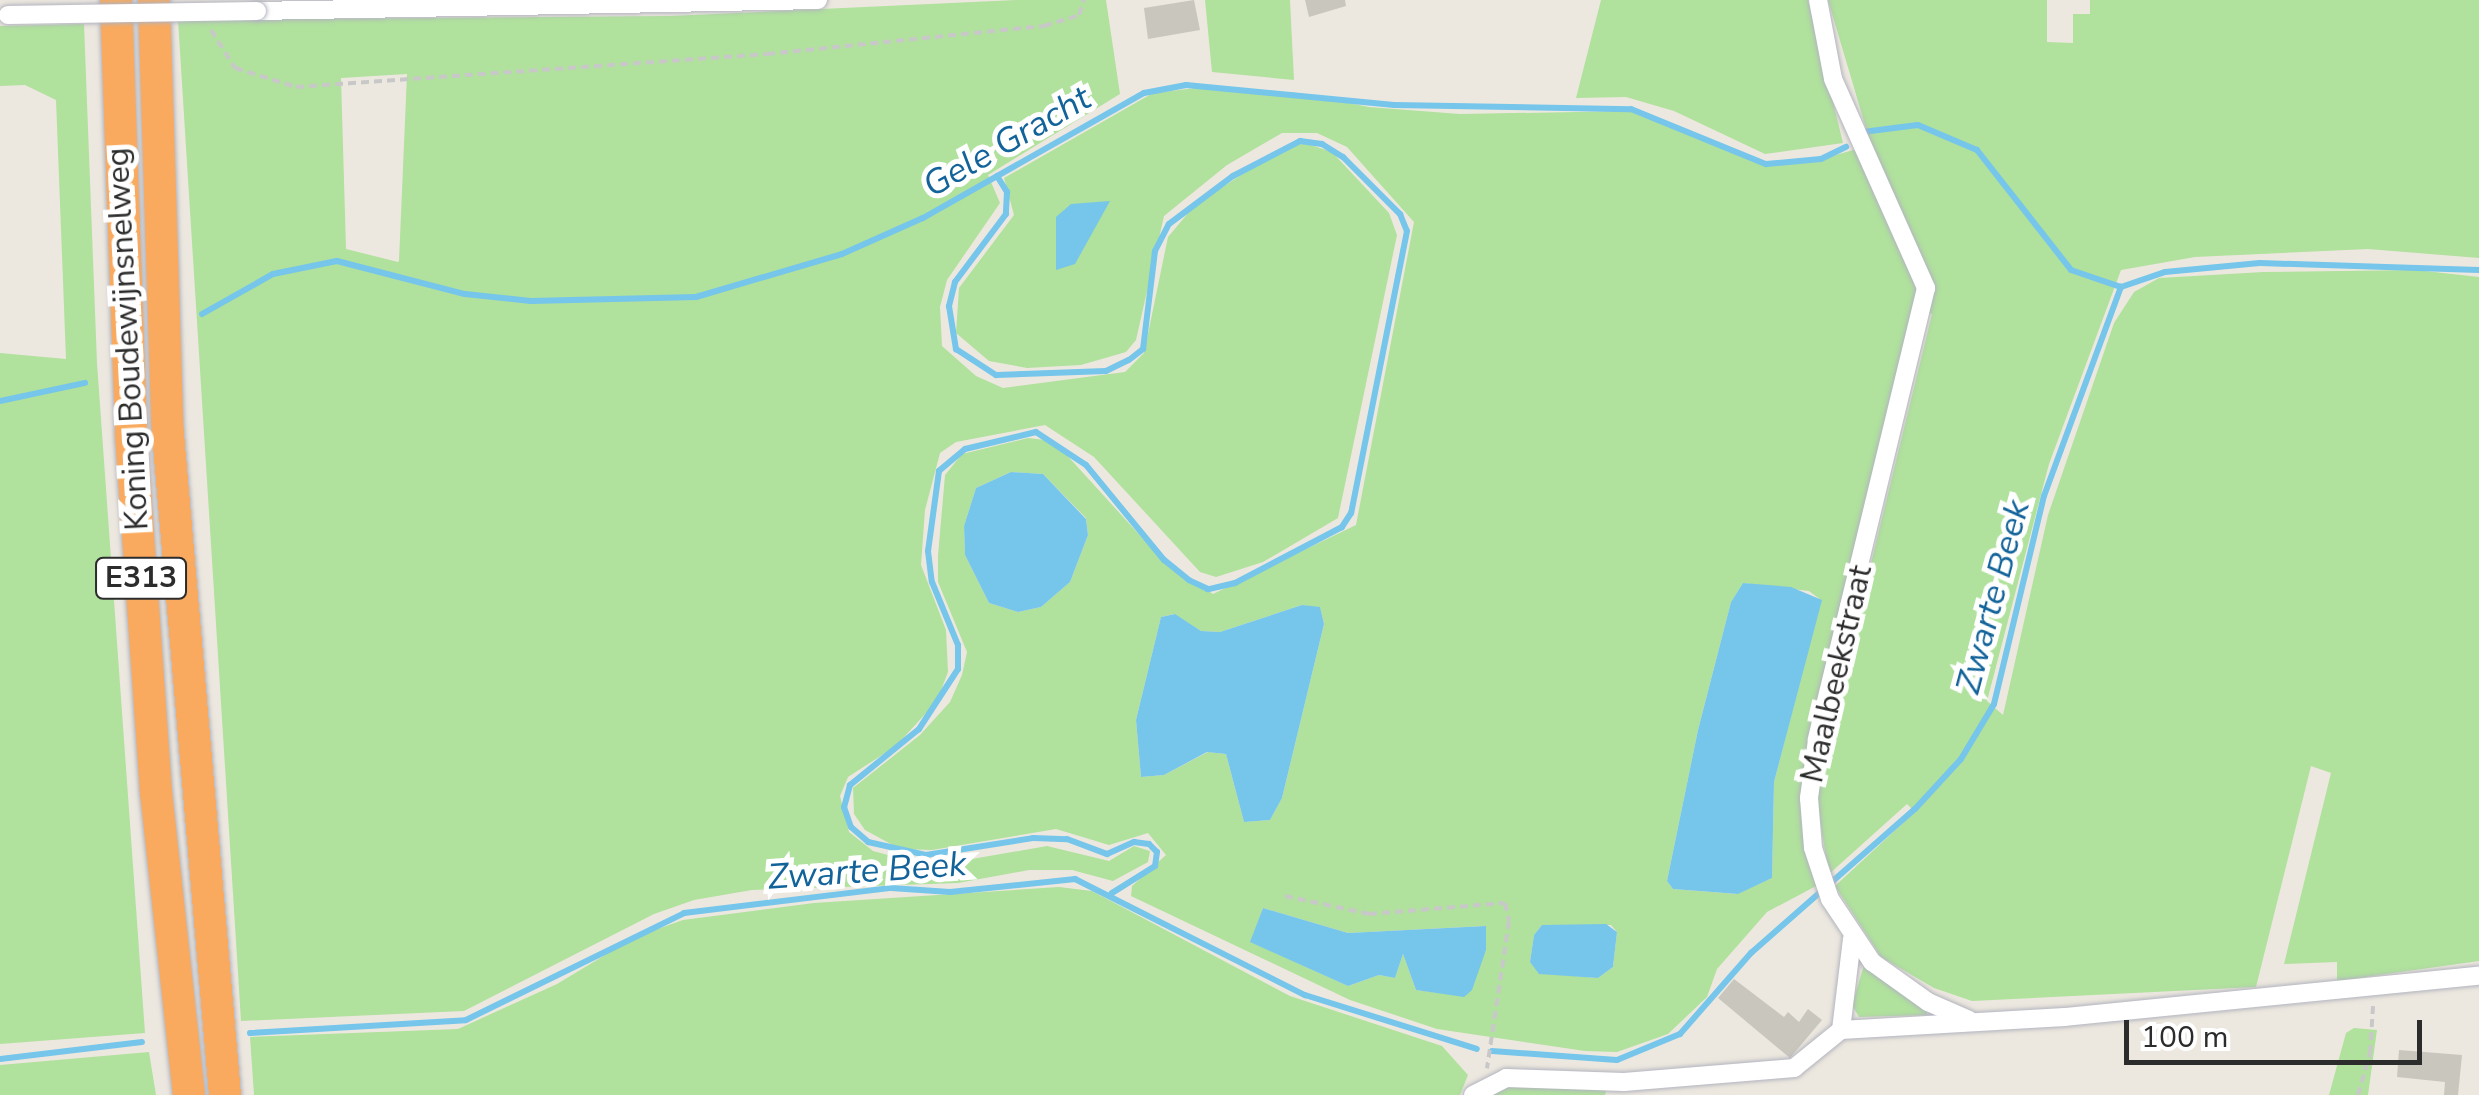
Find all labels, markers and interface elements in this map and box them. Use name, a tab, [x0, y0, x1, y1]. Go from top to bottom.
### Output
water label: Gele Gracht	[916, 77, 1098, 207]
street label: Koning Boudewijnsnelweg	[99, 147, 157, 531]
water label: Zwarte Beek	[1947, 496, 2039, 698]
road number: E313	[94, 553, 188, 603]
street label: Maalbeekstraat	[1793, 562, 1881, 786]
water label: Zwarte Beek	[766, 843, 968, 899]
scale bar	[2129, 1000, 2426, 1062]
text: 100 m	[2141, 1017, 2228, 1058]

